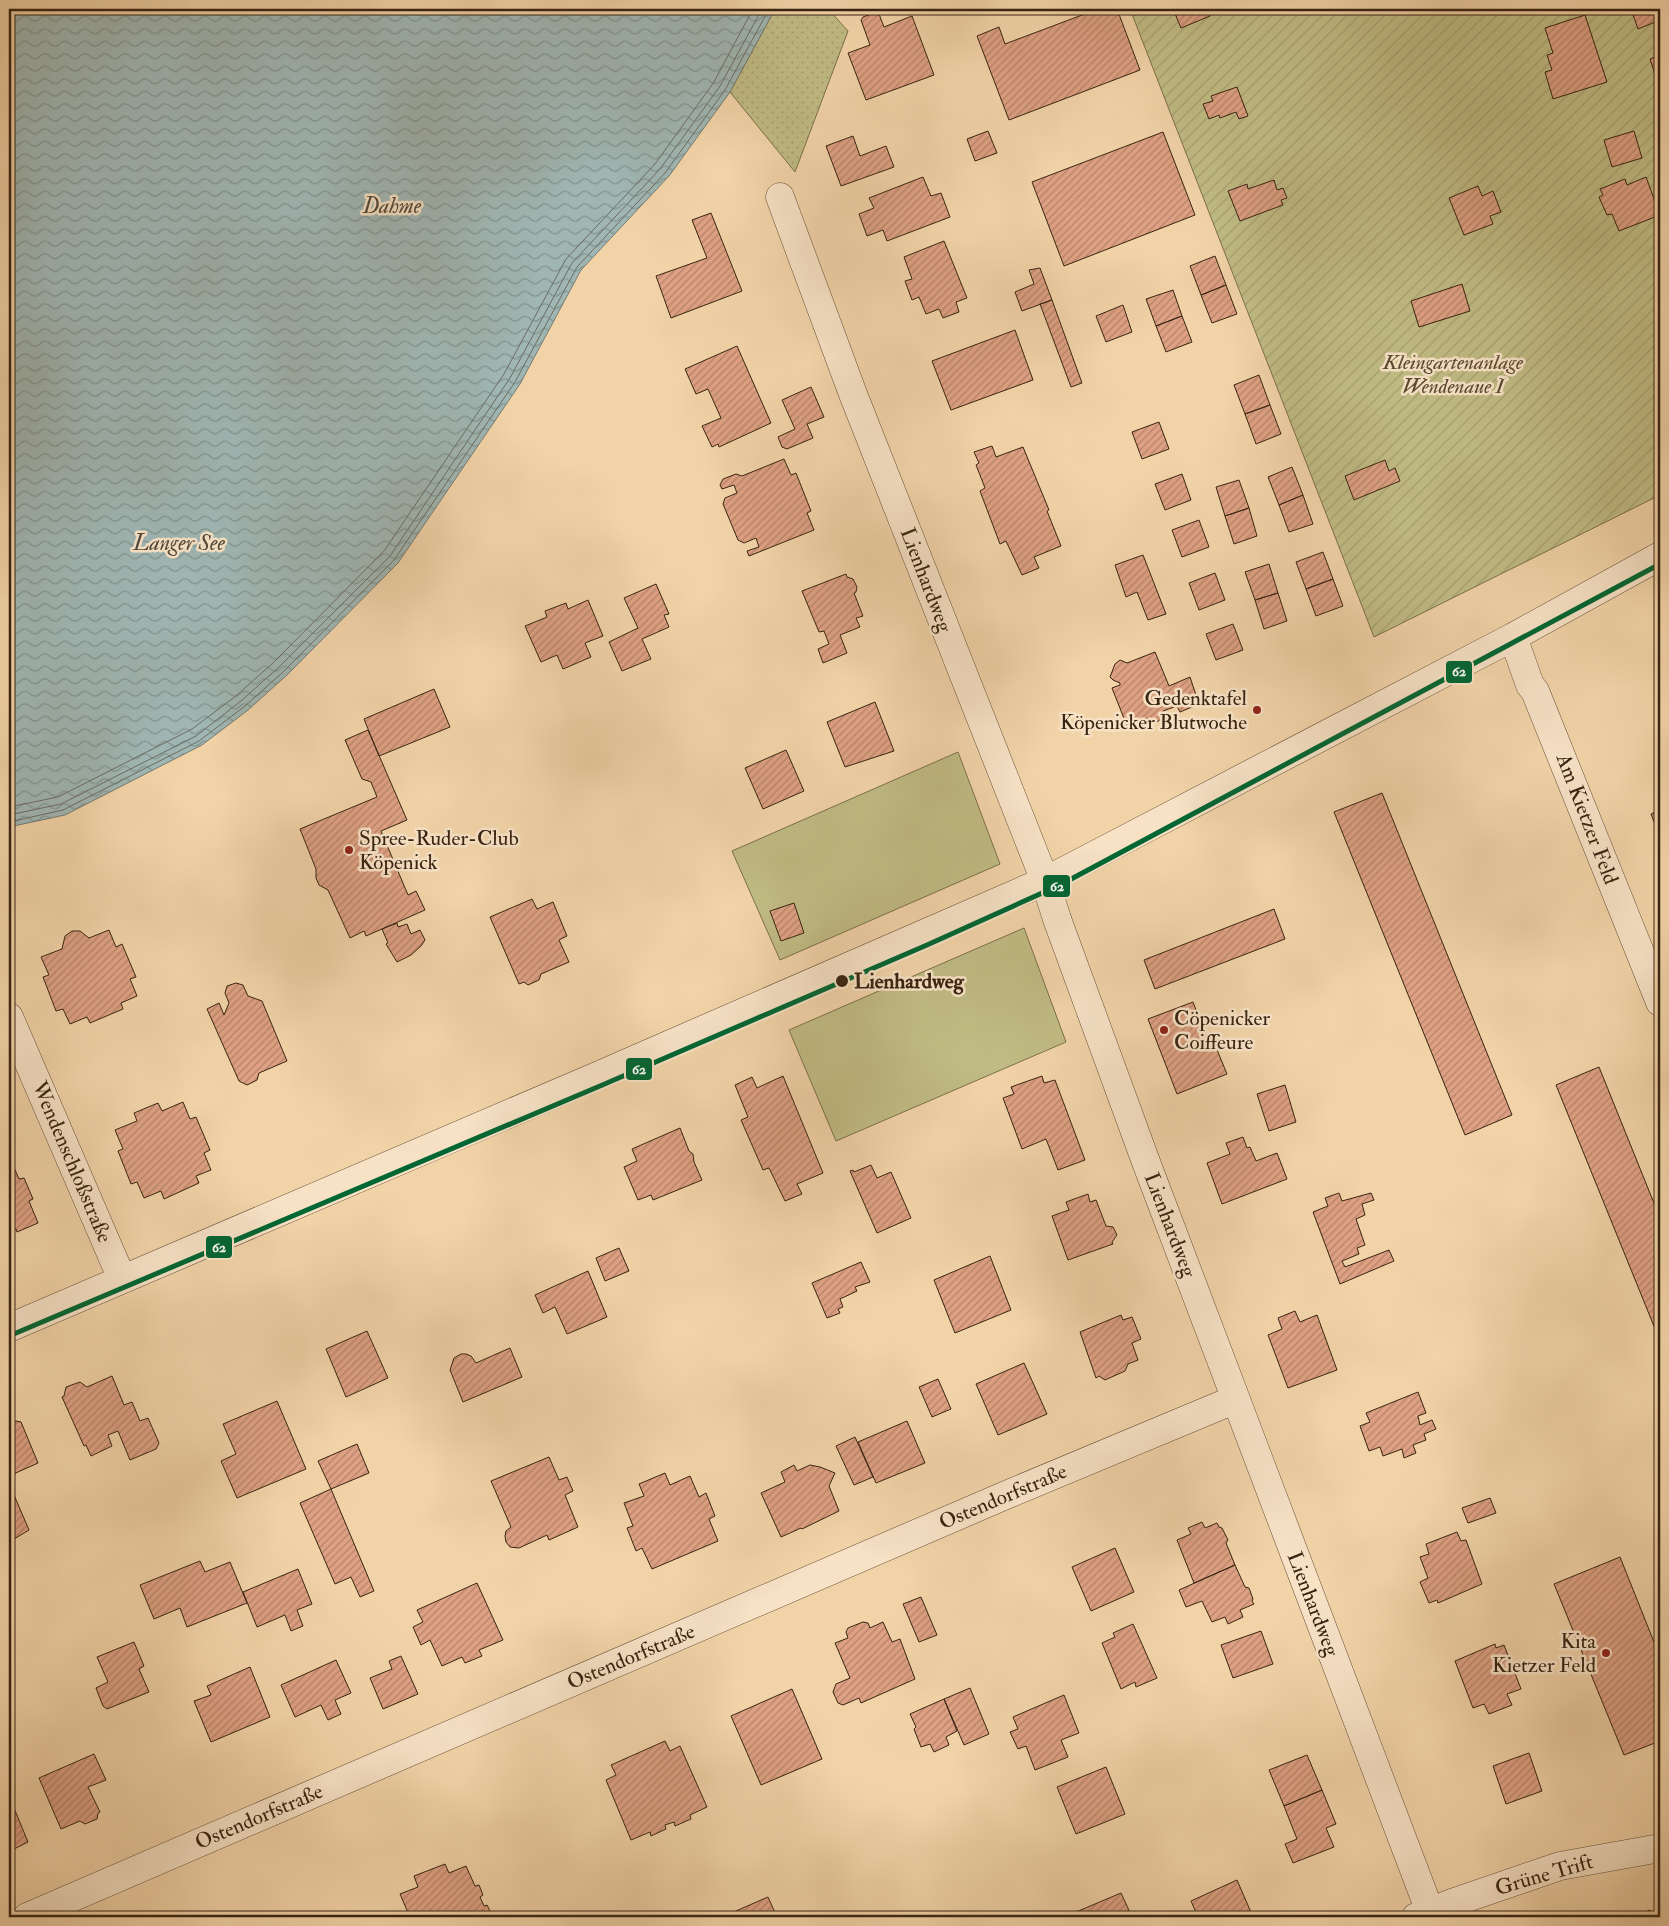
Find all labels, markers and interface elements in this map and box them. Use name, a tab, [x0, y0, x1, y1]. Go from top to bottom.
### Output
water label: Dahme	[362, 192, 422, 220]
park label: Kleingartenanlage Wendenaue I	[1382, 349, 1524, 400]
street label: Lienhardweg	[894, 524, 959, 637]
water label: Langer See	[132, 529, 225, 557]
line badge: 62	[1445, 660, 1473, 684]
text: 62	[1452, 663, 1466, 680]
place label: Gedenktafel Köpenicker Blutwoche	[1060, 685, 1248, 736]
marker: Gedenktafel Köpenicker Blutwoche	[1251, 704, 1263, 716]
street label: Am Kietzer Feld	[1549, 749, 1625, 889]
place label: Spree-Ruder-Club Köpenick	[359, 825, 519, 876]
marker: Spree-Ruder-Club Köpenick	[343, 844, 355, 856]
line badge: 62	[1042, 874, 1071, 898]
text: 62	[1050, 878, 1064, 895]
place label: Lienhardweg	[854, 968, 964, 995]
marker: Lienhardweg	[834, 973, 850, 989]
place label: Cöpenicker Coiffeure	[1174, 1005, 1270, 1056]
marker: Cöpenicker Coiffeure	[1158, 1024, 1170, 1036]
line badge: 62	[625, 1057, 653, 1081]
text: 62	[632, 1061, 646, 1078]
street label: Wendenschloßstraße	[25, 1076, 118, 1247]
street label: Lienhardweg	[1138, 1169, 1203, 1282]
line badge: 62	[205, 1235, 233, 1259]
text: 62	[212, 1239, 226, 1256]
street label: Ostendorfstraße	[935, 1458, 1071, 1536]
street label: Lienhardweg	[1281, 1548, 1346, 1661]
street label: Ostendorfstraße	[563, 1618, 699, 1696]
place label: Kita Kietzer Feld	[1492, 1628, 1597, 1679]
marker: Kita Kietzer Feld	[1600, 1647, 1612, 1659]
street label: Ostendorfstraße	[191, 1778, 327, 1856]
street label: Grüne Trift	[1492, 1848, 1596, 1902]

